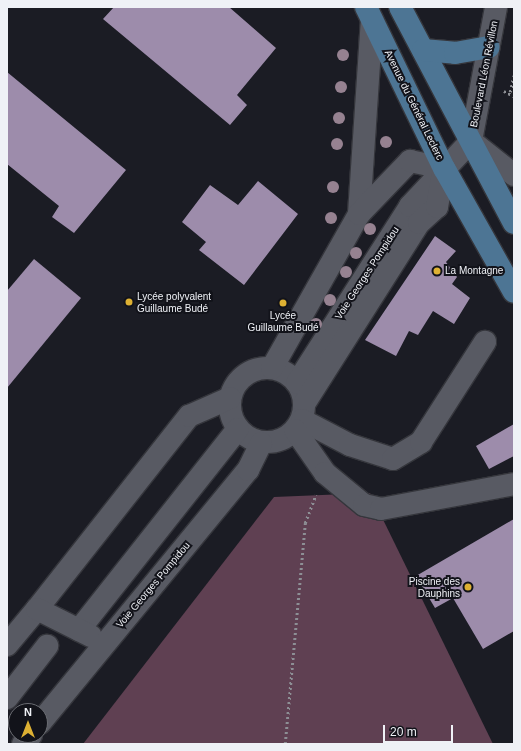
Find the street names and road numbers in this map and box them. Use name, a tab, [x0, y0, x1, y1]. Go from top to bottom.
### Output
street label: Boulevard Léon Révillon	[468, 20, 500, 128]
street label: Avenue du Général Leclerc	[382, 48, 446, 162]
street label: Voie Georges Pompidou	[332, 224, 402, 322]
street label: Voie Georges Pompidou	[114, 540, 192, 630]

